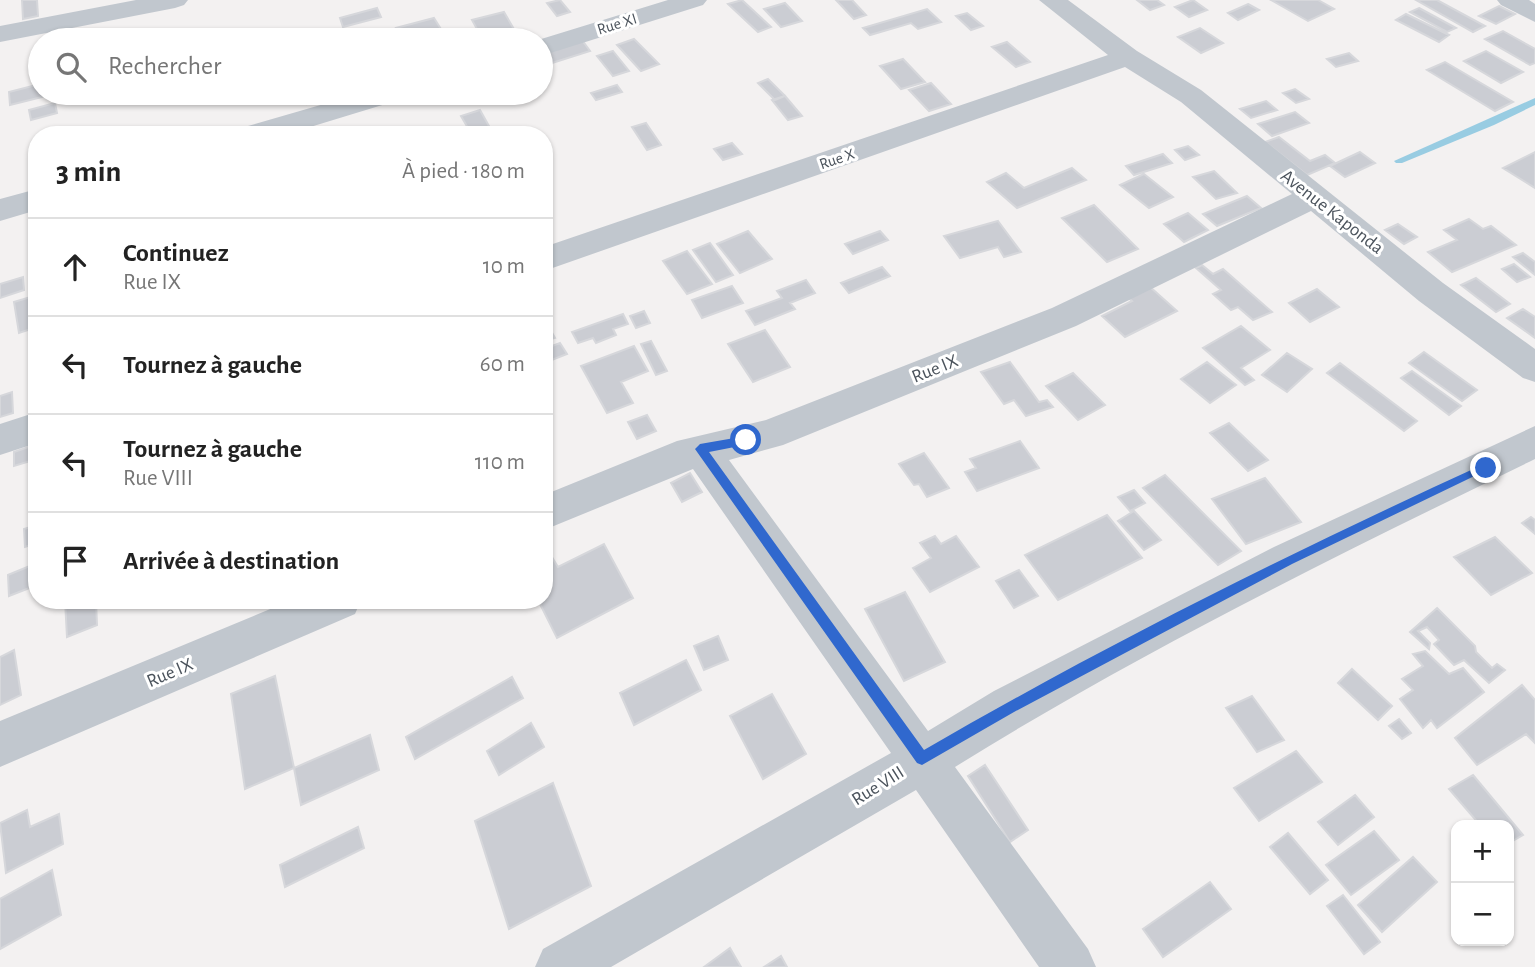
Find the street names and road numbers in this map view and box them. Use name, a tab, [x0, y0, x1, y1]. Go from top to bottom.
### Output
street label: Rue XI	[595, 10, 639, 38]
street label: Rue X	[817, 145, 857, 172]
street label: Avenue Kaponda	[1277, 166, 1387, 258]
street label: Rue IX	[909, 351, 961, 387]
street label: Rue IX	[144, 655, 196, 691]
street label: Rue VIII	[848, 763, 908, 809]

